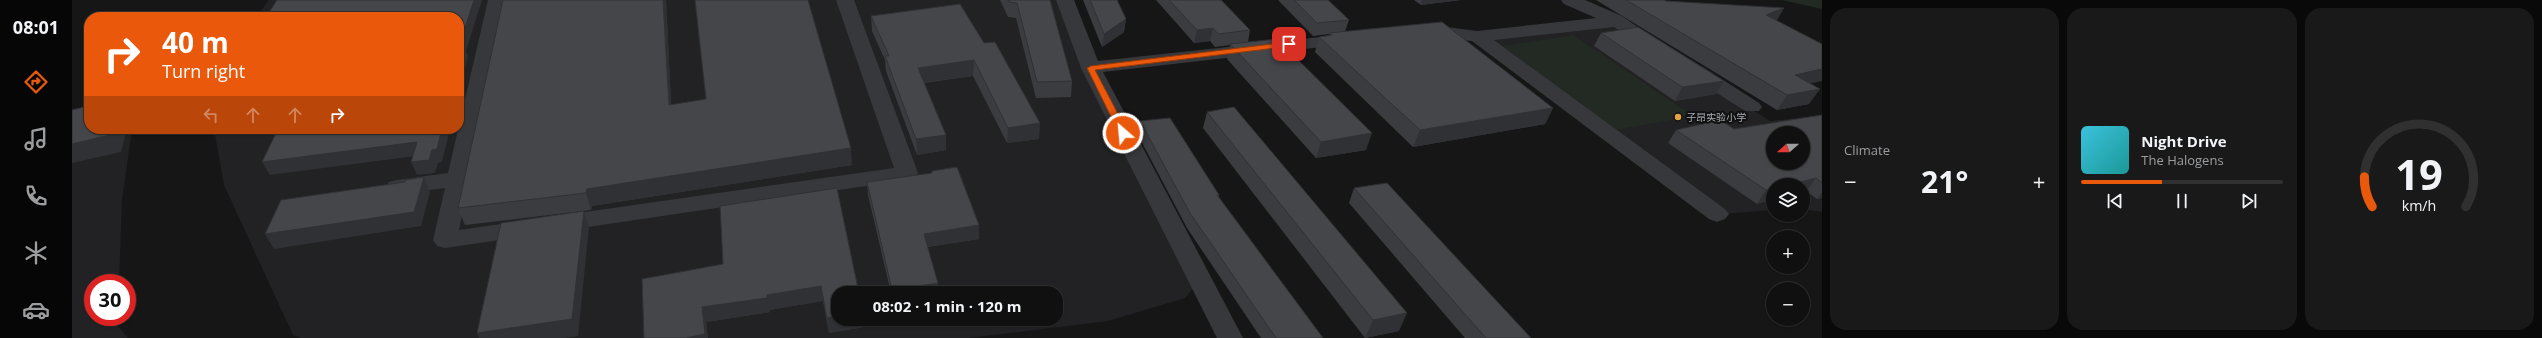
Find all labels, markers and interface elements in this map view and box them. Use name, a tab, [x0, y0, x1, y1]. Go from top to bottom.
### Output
text: 08:01	[13, 15, 59, 39]
text: 40 m	[162, 23, 229, 61]
pin	[1272, 27, 1306, 61]
icon: right	[96, 28, 148, 80]
icon: arrive	[1278, 33, 1300, 55]
text: Turn right	[162, 59, 245, 83]
icon: directions	[22, 68, 50, 96]
icon: left	[200, 104, 222, 126]
icon: ahead	[242, 104, 264, 126]
icon: ahead	[284, 104, 306, 126]
icon: right	[326, 104, 348, 126]
place label: 子昂实验小学	[1686, 110, 1746, 124]
position arrow	[1102, 112, 1144, 154]
marker: 子昂实验小学	[1673, 112, 1683, 122]
icon: music	[22, 125, 50, 153]
north arrow	[1766, 126, 1810, 170]
map controls	[1766, 126, 1810, 326]
text: Night Drive	[2141, 131, 2227, 151]
text: Climate	[1844, 141, 1890, 159]
text: 19	[2396, 146, 2443, 202]
text: The Halogens	[2141, 151, 2224, 169]
text: 21°	[1921, 161, 1968, 202]
text: −	[1844, 166, 1857, 196]
text: +	[2033, 166, 2045, 196]
button: layers	[1766, 178, 1810, 222]
icon: phone	[22, 182, 50, 210]
icon: previous	[2104, 190, 2126, 212]
icon: pause	[2171, 190, 2193, 212]
icon: next	[2238, 190, 2260, 212]
text: km/h	[2402, 196, 2437, 215]
button: +	[1766, 230, 1810, 274]
icon: climate	[22, 239, 50, 267]
speed limit sign: 30	[84, 274, 136, 326]
button: −	[1766, 282, 1810, 326]
icon: car	[22, 296, 50, 324]
text: 08:02 · 1 min · 120 m	[873, 296, 1021, 316]

